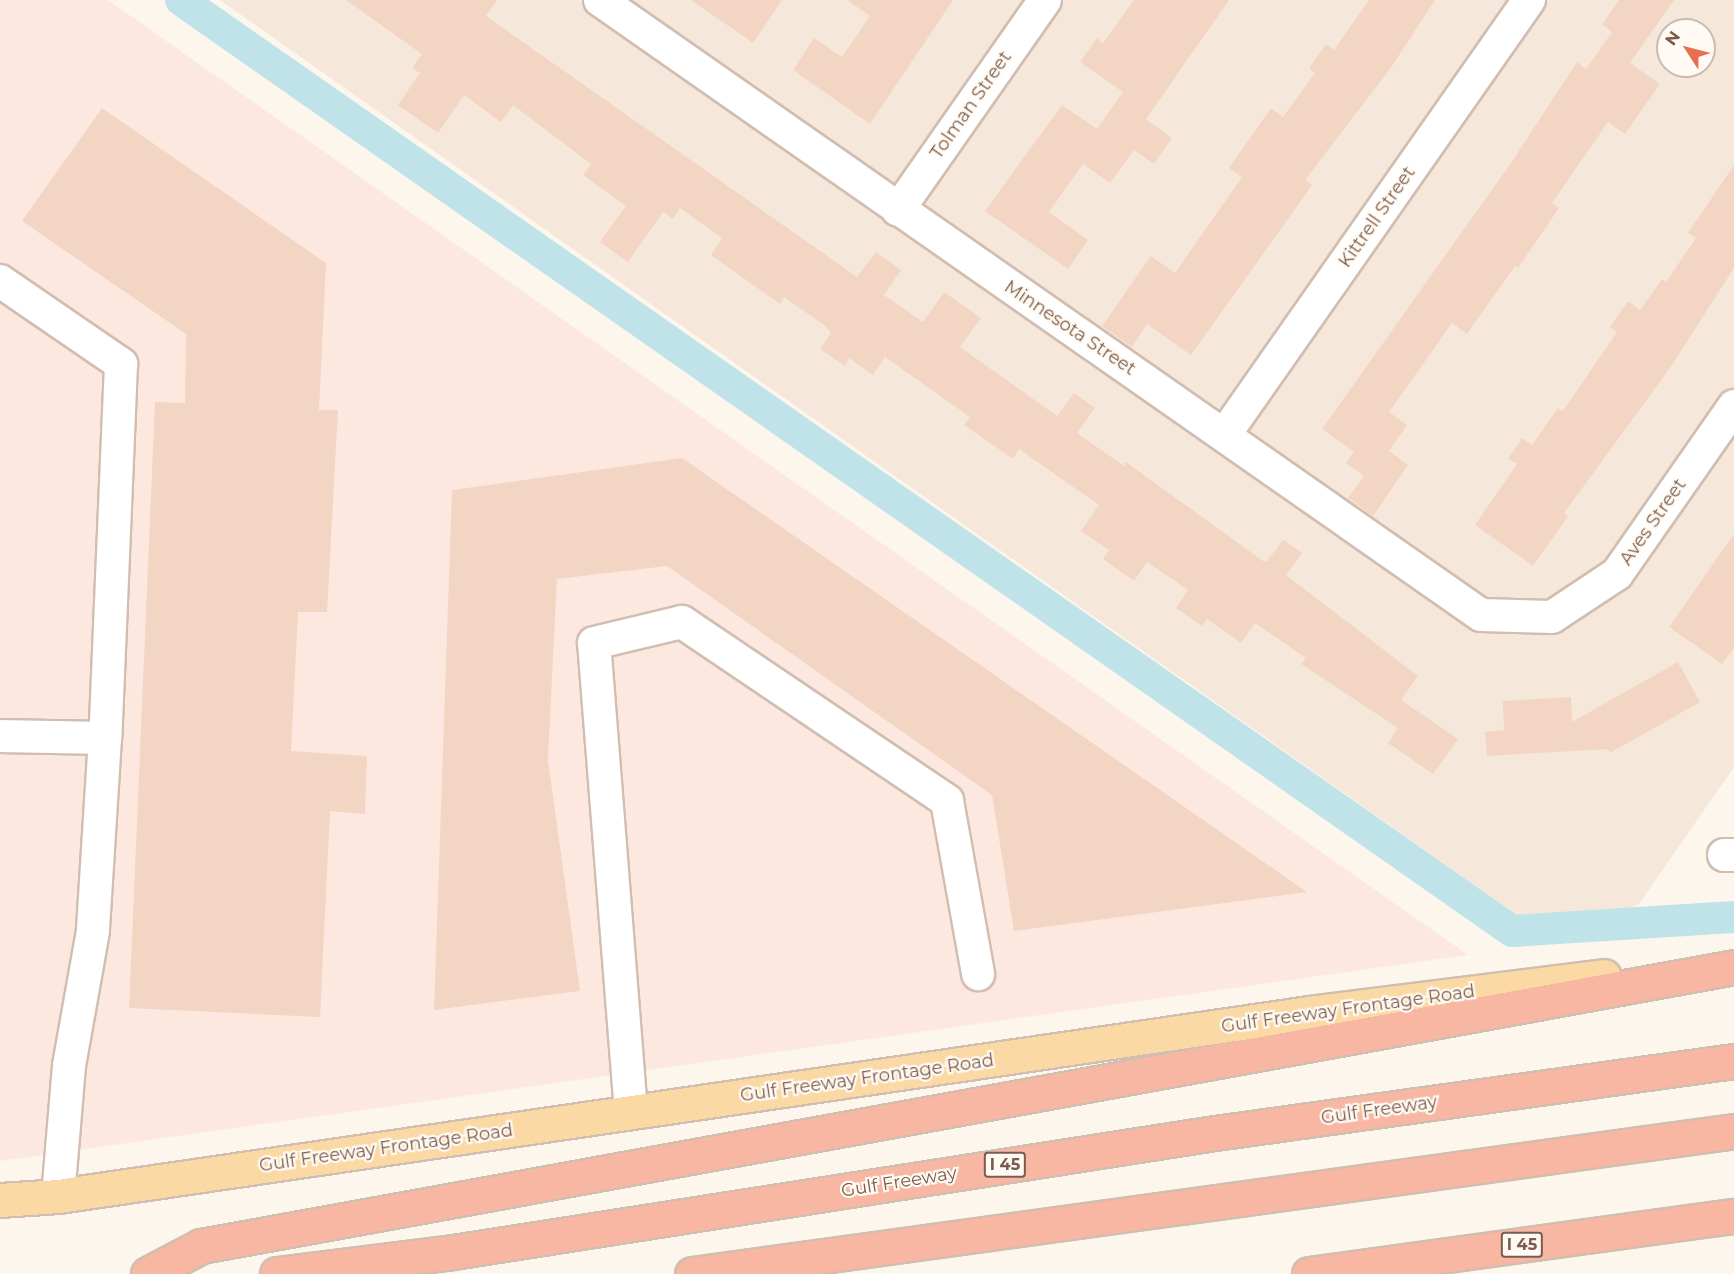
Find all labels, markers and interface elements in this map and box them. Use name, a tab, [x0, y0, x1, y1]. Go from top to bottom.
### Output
north arrow	[1656, 18, 1716, 78]
text: N	[1661, 27, 1684, 49]
street label: Tolman Street	[926, 47, 1016, 163]
street label: Kittrell Street	[1334, 162, 1420, 272]
street label: Minnesota Street	[1000, 276, 1140, 380]
street label: Aves Street	[1615, 475, 1691, 569]
street label: Gulf Freeway Frontage Road	[1220, 981, 1476, 1037]
street label: Gulf Freeway Frontage Road	[739, 1050, 995, 1106]
street label: Gulf Freeway	[1320, 1091, 1438, 1129]
street label: Gulf Freeway Frontage Road	[258, 1120, 514, 1176]
road number: I 45	[982, 1152, 1028, 1178]
street label: Gulf Freeway	[840, 1162, 958, 1202]
road number: I 45	[1500, 1232, 1544, 1258]

